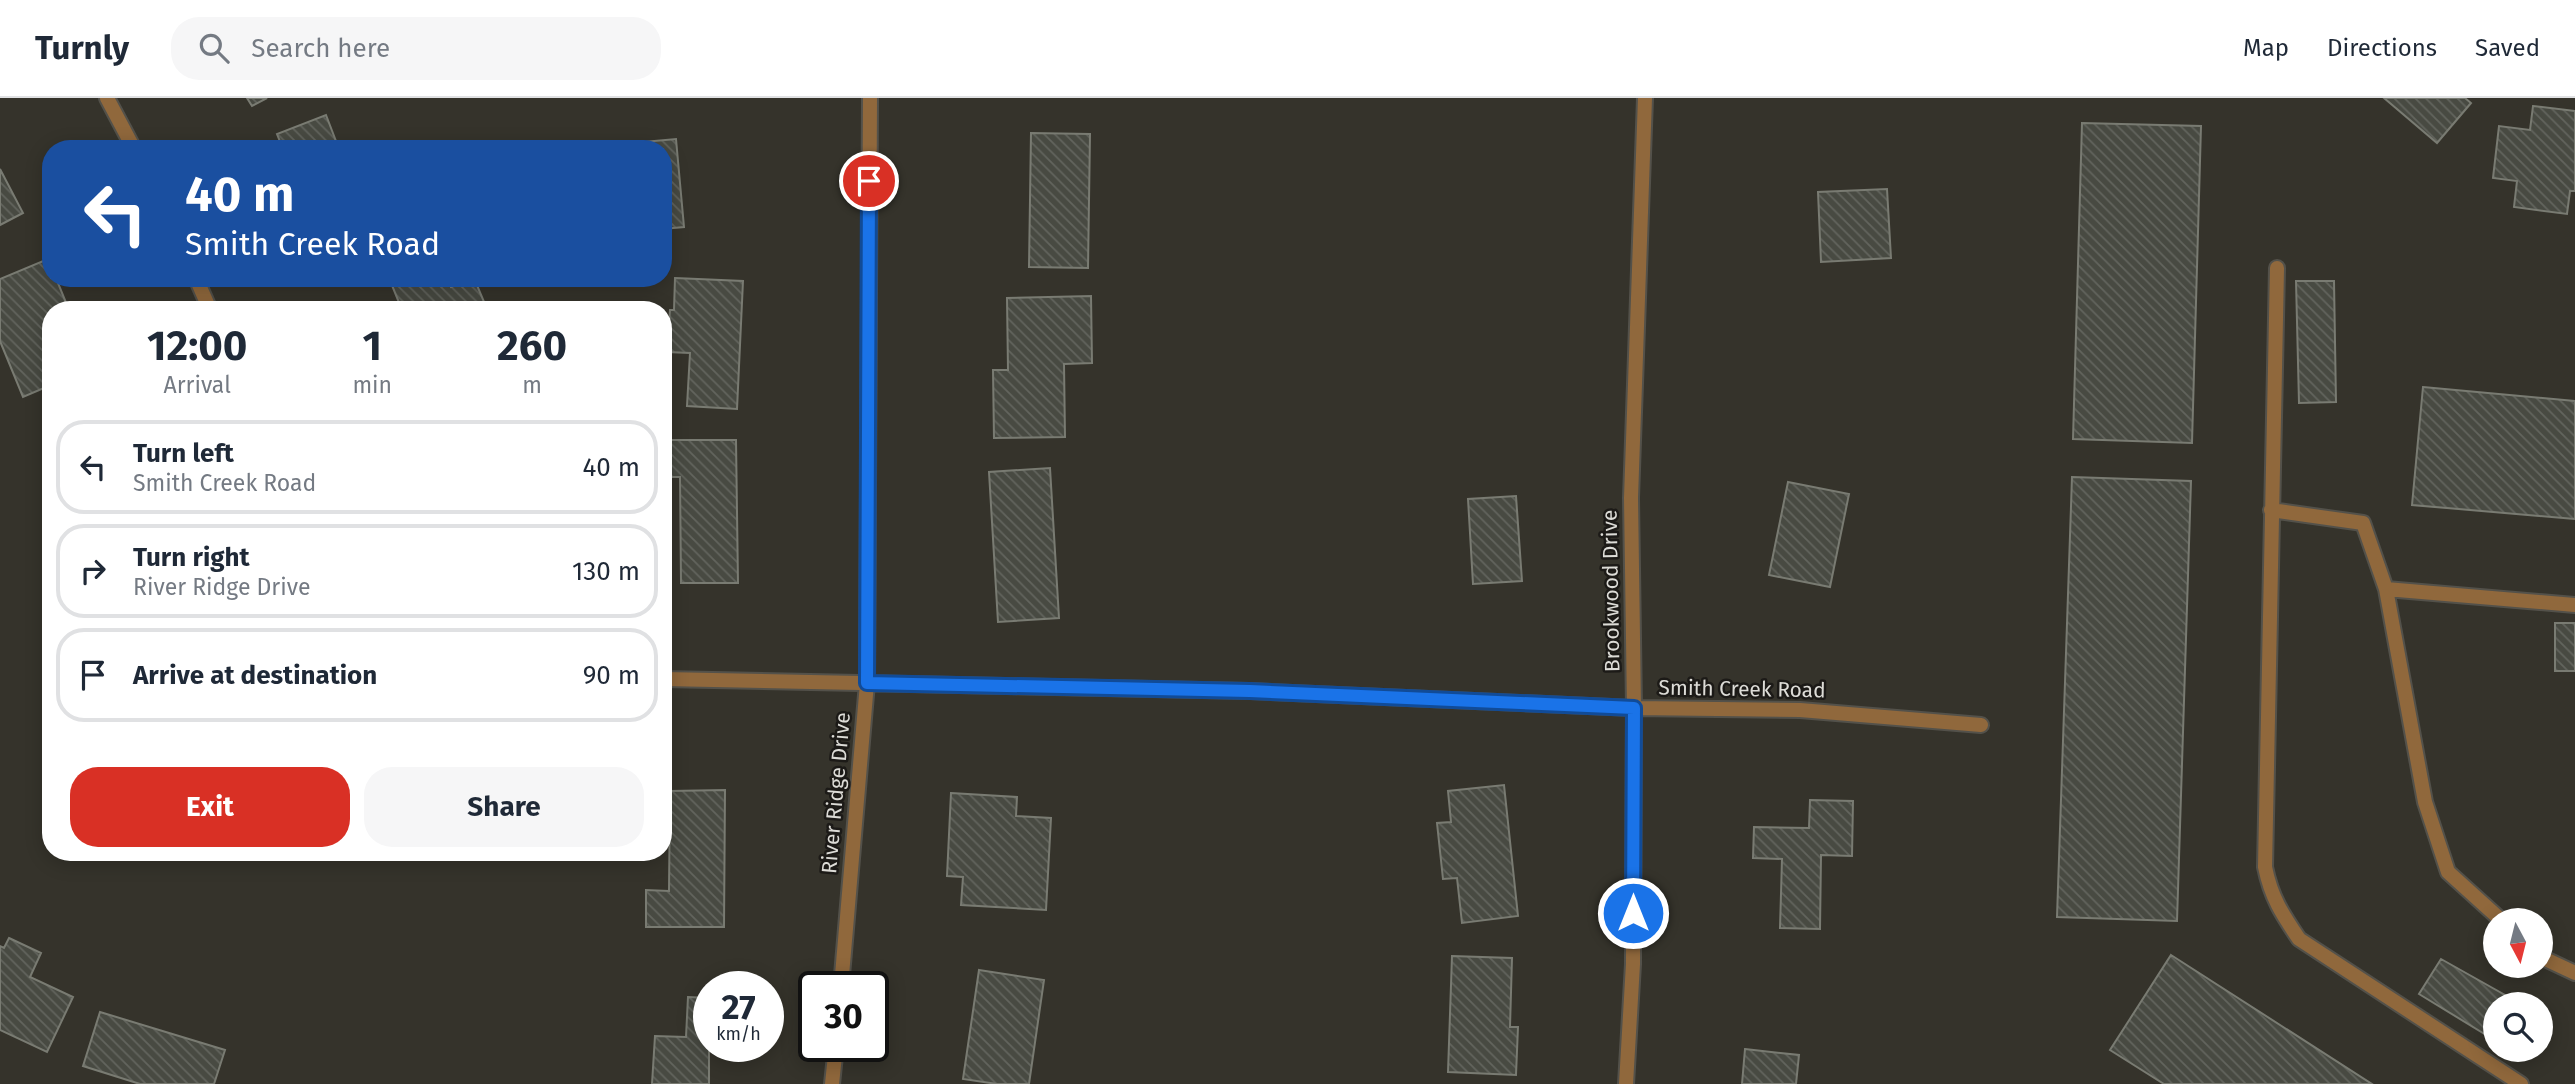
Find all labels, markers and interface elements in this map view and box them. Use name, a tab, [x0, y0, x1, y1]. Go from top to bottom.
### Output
search box	[171, 17, 661, 80]
text: Turnly	[35, 28, 129, 68]
icon: search	[195, 29, 233, 67]
text: Search here	[251, 33, 390, 64]
text: Map	[2243, 34, 2289, 62]
text: Directions	[2327, 34, 2437, 62]
text: Saved	[2475, 34, 2540, 62]
pin	[839, 151, 899, 211]
icon: arrive	[850, 162, 888, 200]
text: 40 m	[185, 165, 294, 224]
icon: left	[70, 168, 161, 259]
text: Smith Creek Road	[185, 225, 440, 263]
text: 12:00	[147, 321, 247, 371]
text: 1	[362, 321, 382, 371]
text: 260	[497, 321, 567, 371]
text: Arrival	[163, 371, 231, 399]
text: min	[352, 371, 392, 399]
text: m	[522, 371, 542, 399]
text: Turn left	[133, 438, 234, 469]
icon: left	[74, 448, 112, 486]
text: 40 m	[582, 452, 640, 483]
text: Smith Creek Road	[133, 469, 316, 497]
street label: Brookwood Drive	[1597, 510, 1625, 672]
text: Turn right	[133, 542, 250, 573]
icon: right	[74, 552, 112, 590]
text: 130 m	[572, 556, 640, 587]
text: River Ridge Drive	[133, 573, 310, 601]
icon: arrive	[74, 656, 112, 694]
text: Arrive at destination	[133, 660, 377, 691]
text: 90 m	[583, 660, 640, 691]
street label: Smith Creek Road	[1658, 675, 1826, 703]
street label: River Ridge Drive	[816, 711, 856, 875]
button: Exit	[70, 767, 350, 847]
button: Share	[364, 767, 644, 847]
position arrow	[1596, 876, 1670, 950]
north arrow	[2483, 908, 2553, 978]
map controls	[2483, 908, 2553, 1062]
speed limit sign: 30	[798, 971, 889, 1062]
text: 27	[721, 986, 756, 1028]
button: search	[2483, 992, 2553, 1062]
text: km/h	[716, 1023, 761, 1045]

